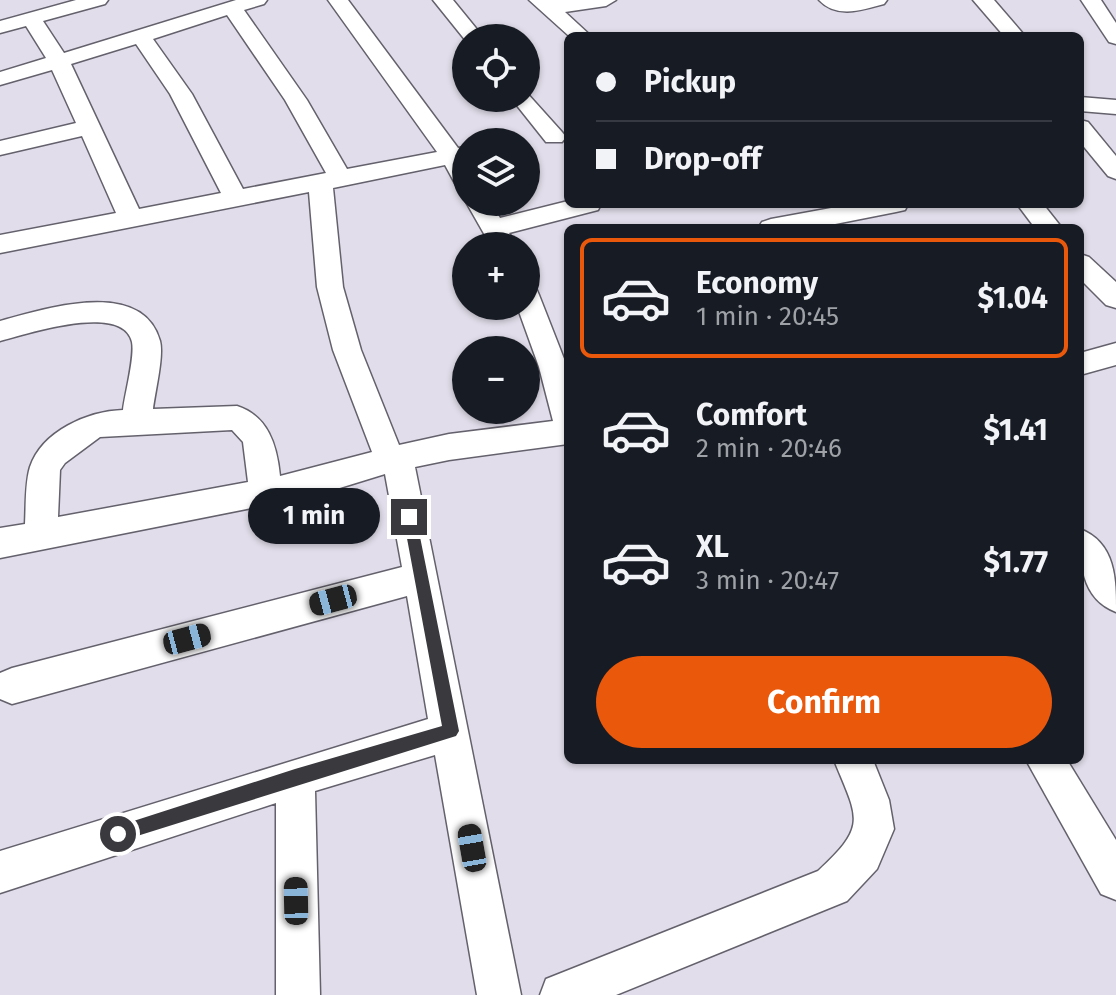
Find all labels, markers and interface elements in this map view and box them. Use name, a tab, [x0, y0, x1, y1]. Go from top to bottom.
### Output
map controls	[452, 24, 540, 424]
button: locate	[452, 24, 540, 112]
text: Pickup	[644, 64, 736, 100]
button: layers	[452, 128, 540, 216]
text: Drop-off	[644, 141, 761, 177]
button: +	[452, 232, 540, 320]
icon: car	[600, 262, 672, 334]
text: Economy	[696, 265, 818, 301]
text: $1.04	[977, 280, 1048, 316]
text: 1 min · 20:45	[696, 301, 839, 332]
button: −	[452, 336, 540, 424]
icon: car	[600, 394, 672, 466]
text: Comfort	[696, 397, 807, 433]
text: $1.41	[983, 412, 1048, 448]
text: 2 min · 20:46	[696, 433, 842, 464]
callout: 1 min	[249, 489, 381, 545]
route end	[391, 499, 427, 535]
text: 1 min	[283, 500, 345, 531]
icon: car	[600, 526, 672, 598]
text: XL	[696, 529, 729, 565]
text: $1.77	[983, 544, 1048, 580]
text: 3 min · 20:47	[696, 565, 839, 596]
car	[307, 582, 359, 618]
car	[161, 621, 213, 657]
button: Confirm	[596, 656, 1052, 748]
route start	[100, 816, 136, 852]
car	[456, 822, 488, 874]
car	[284, 877, 308, 925]

